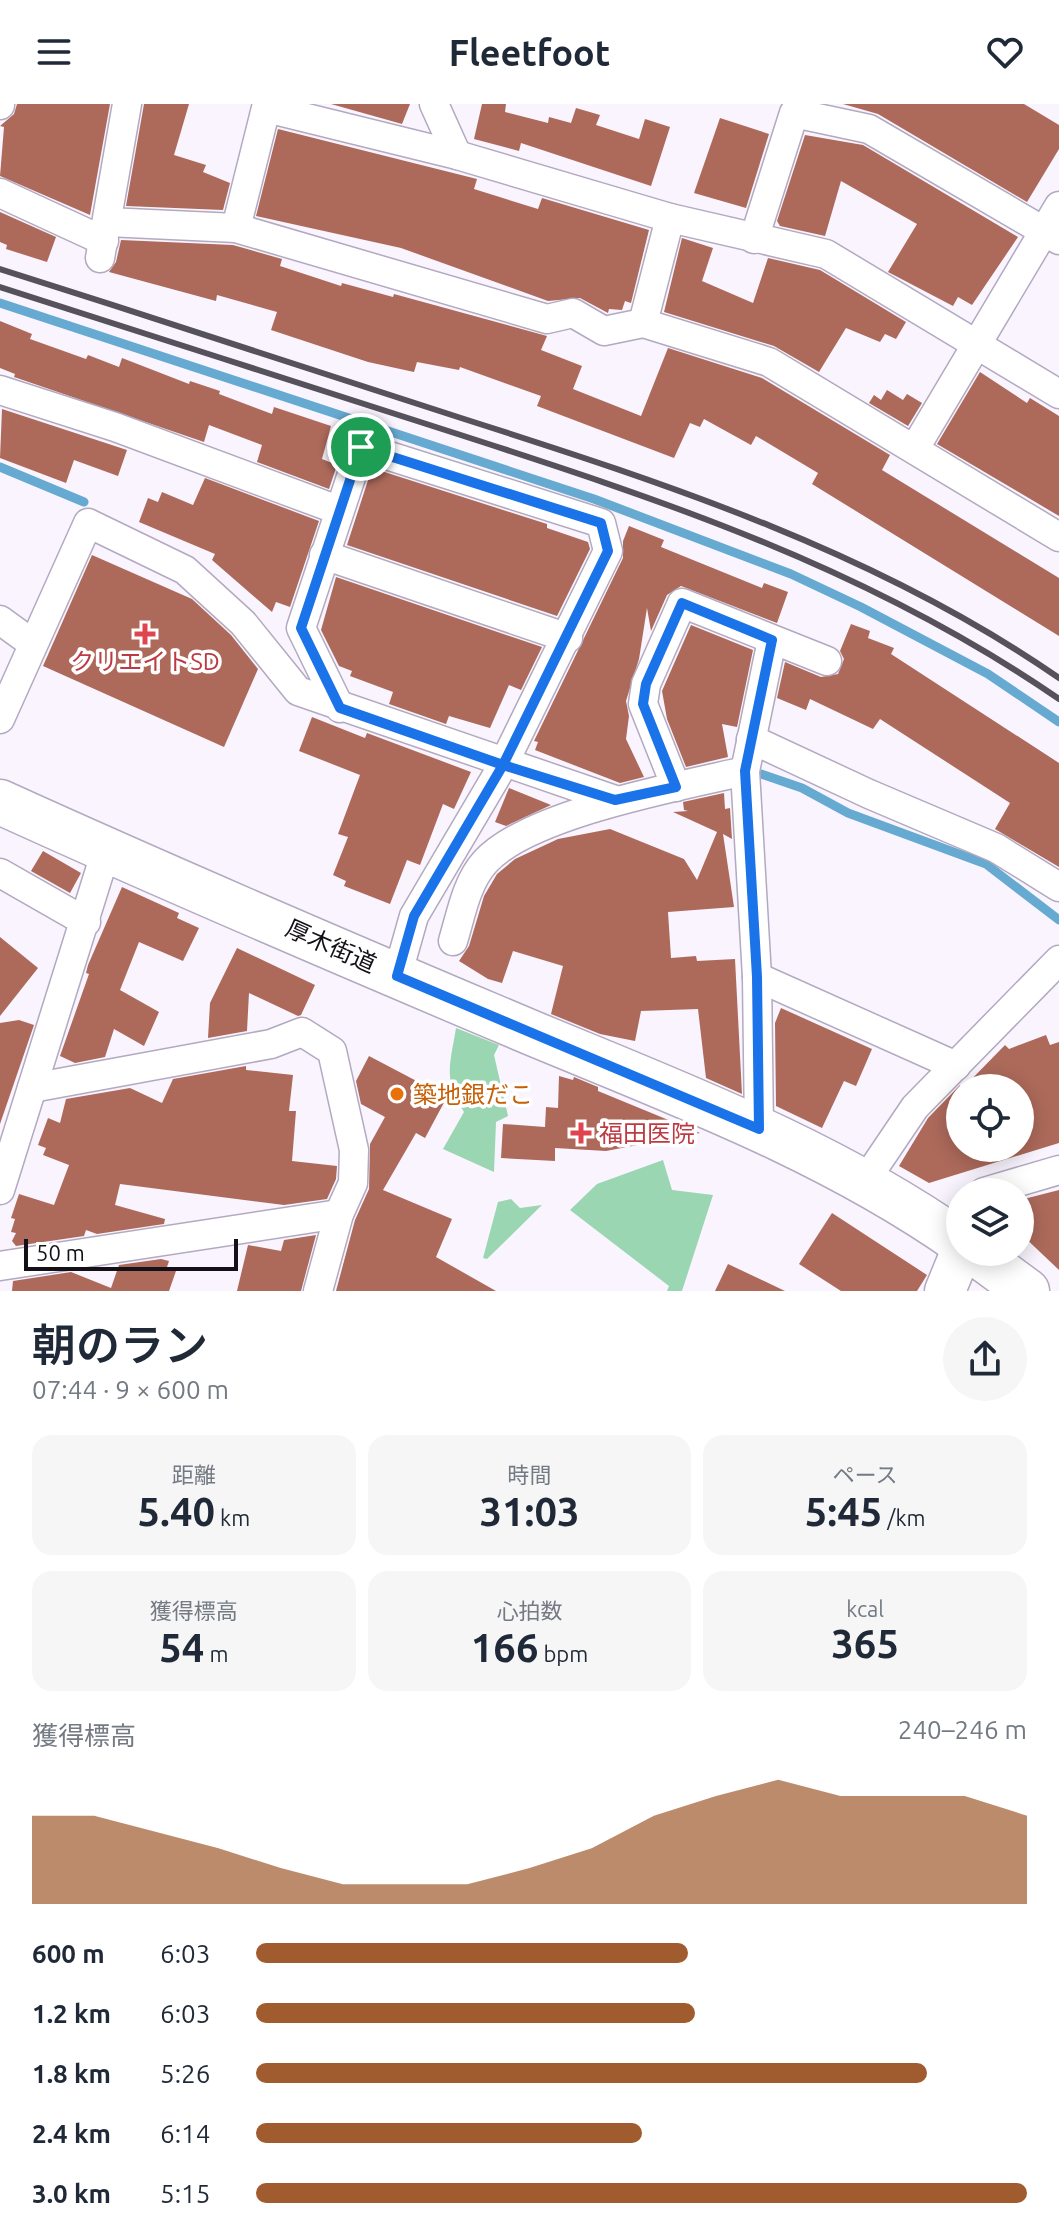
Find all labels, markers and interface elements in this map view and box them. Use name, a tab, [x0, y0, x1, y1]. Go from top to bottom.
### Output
icon: menu	[32, 30, 76, 74]
icon: heart	[983, 30, 1027, 74]
text: Fleetfoot	[449, 32, 610, 73]
pin	[327, 413, 395, 481]
icon: arrive	[339, 425, 383, 469]
marker: クリエイトSD	[136, 625, 154, 643]
place label: クリエイトSD	[70, 648, 220, 675]
street label: 厚木街道	[282, 914, 380, 978]
map controls	[946, 1074, 1034, 1266]
button: locate	[946, 1074, 1034, 1162]
place label: 築地銀だこ	[413, 1081, 533, 1108]
marker: 築地銀だこ	[388, 1085, 406, 1103]
place label: 福田医院	[599, 1120, 695, 1147]
marker: 福田医院	[570, 1122, 592, 1144]
button: layers	[946, 1178, 1034, 1266]
scale bar	[24, 1235, 238, 1271]
text: 50 m	[36, 1240, 85, 1265]
button: share	[943, 1317, 1027, 1401]
text: 朝のラン	[32, 1320, 208, 1369]
text: 07:44 · 9 × 600 m	[32, 1375, 229, 1404]
text: 距離	[172, 1462, 216, 1487]
text: 時間	[507, 1462, 552, 1487]
text: ペース	[833, 1462, 898, 1487]
text: 5.40	[137, 1489, 215, 1534]
text: 31:03	[479, 1489, 580, 1534]
text: 5:45	[805, 1489, 882, 1534]
text: km	[215, 1505, 250, 1530]
text: /km	[882, 1505, 926, 1530]
text: kcal	[846, 1596, 884, 1621]
text: 獲得標高	[150, 1598, 238, 1623]
text: 心拍数	[496, 1598, 563, 1623]
text: 365	[831, 1621, 899, 1666]
text: 54	[159, 1625, 204, 1670]
text: 166	[471, 1625, 538, 1670]
text: m	[204, 1641, 228, 1666]
text: bpm	[538, 1641, 588, 1666]
text: 240–246 m	[898, 1715, 1027, 1744]
text: 獲得標高	[32, 1721, 136, 1750]
text: 600 m	[32, 1939, 105, 1968]
text: 6:03	[160, 1939, 210, 1968]
text: 1.2 km	[32, 1999, 111, 2028]
text: 6:03	[160, 1999, 210, 2028]
text: 1.8 km	[32, 2059, 111, 2088]
text: 5:26	[160, 2059, 210, 2088]
text: 2.4 km	[32, 2119, 111, 2148]
text: 6:14	[160, 2119, 210, 2148]
text: 3.0 km	[32, 2179, 111, 2208]
text: 5:15	[160, 2179, 210, 2208]

